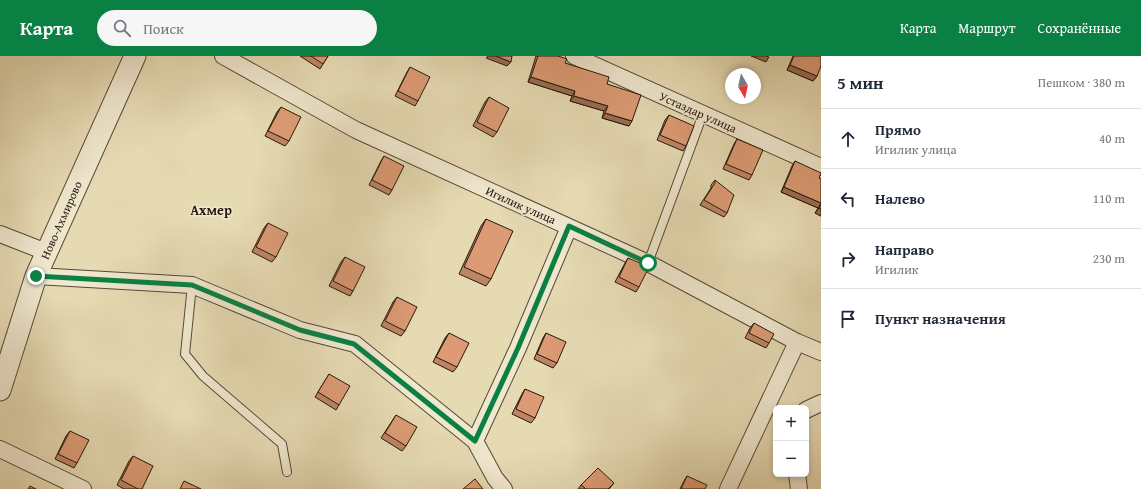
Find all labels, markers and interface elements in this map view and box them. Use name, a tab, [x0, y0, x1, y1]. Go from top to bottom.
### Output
search box	[97, 10, 377, 46]
text: Карта	[20, 14, 73, 42]
icon: search	[111, 17, 133, 39]
text: Поиск	[143, 18, 184, 39]
text: Карта	[900, 18, 936, 38]
text: Маршрут	[958, 18, 1016, 38]
text: Сохранённые	[1038, 18, 1121, 38]
north arrow	[725, 68, 761, 104]
text: 5 мин	[837, 70, 883, 95]
text: Пешком · 380 m	[1038, 73, 1125, 92]
street label: Устаздар улица	[657, 87, 740, 137]
text: Прямо	[875, 119, 921, 140]
icon: ahead	[837, 128, 859, 150]
text: 40 m	[1099, 129, 1125, 148]
text: Игилик улица	[875, 140, 957, 159]
street label: Ново-Ахмирово	[36, 178, 86, 262]
street label: Игилик улица	[483, 182, 559, 228]
icon: left	[837, 188, 859, 210]
text: Налево	[875, 188, 925, 209]
text: 110 m	[1093, 189, 1125, 208]
district label: Ахмер	[190, 200, 232, 220]
text: Направо	[875, 239, 934, 260]
icon: right	[837, 248, 859, 270]
text: 230 m	[1093, 249, 1125, 268]
route start	[639, 254, 657, 272]
text: Игилик	[875, 260, 919, 279]
route end	[27, 267, 45, 285]
icon: arrive	[837, 308, 859, 330]
text: Пункт назначения	[875, 308, 1006, 329]
map controls	[773, 405, 809, 477]
button: +	[773, 405, 809, 441]
button: −	[773, 441, 809, 477]

